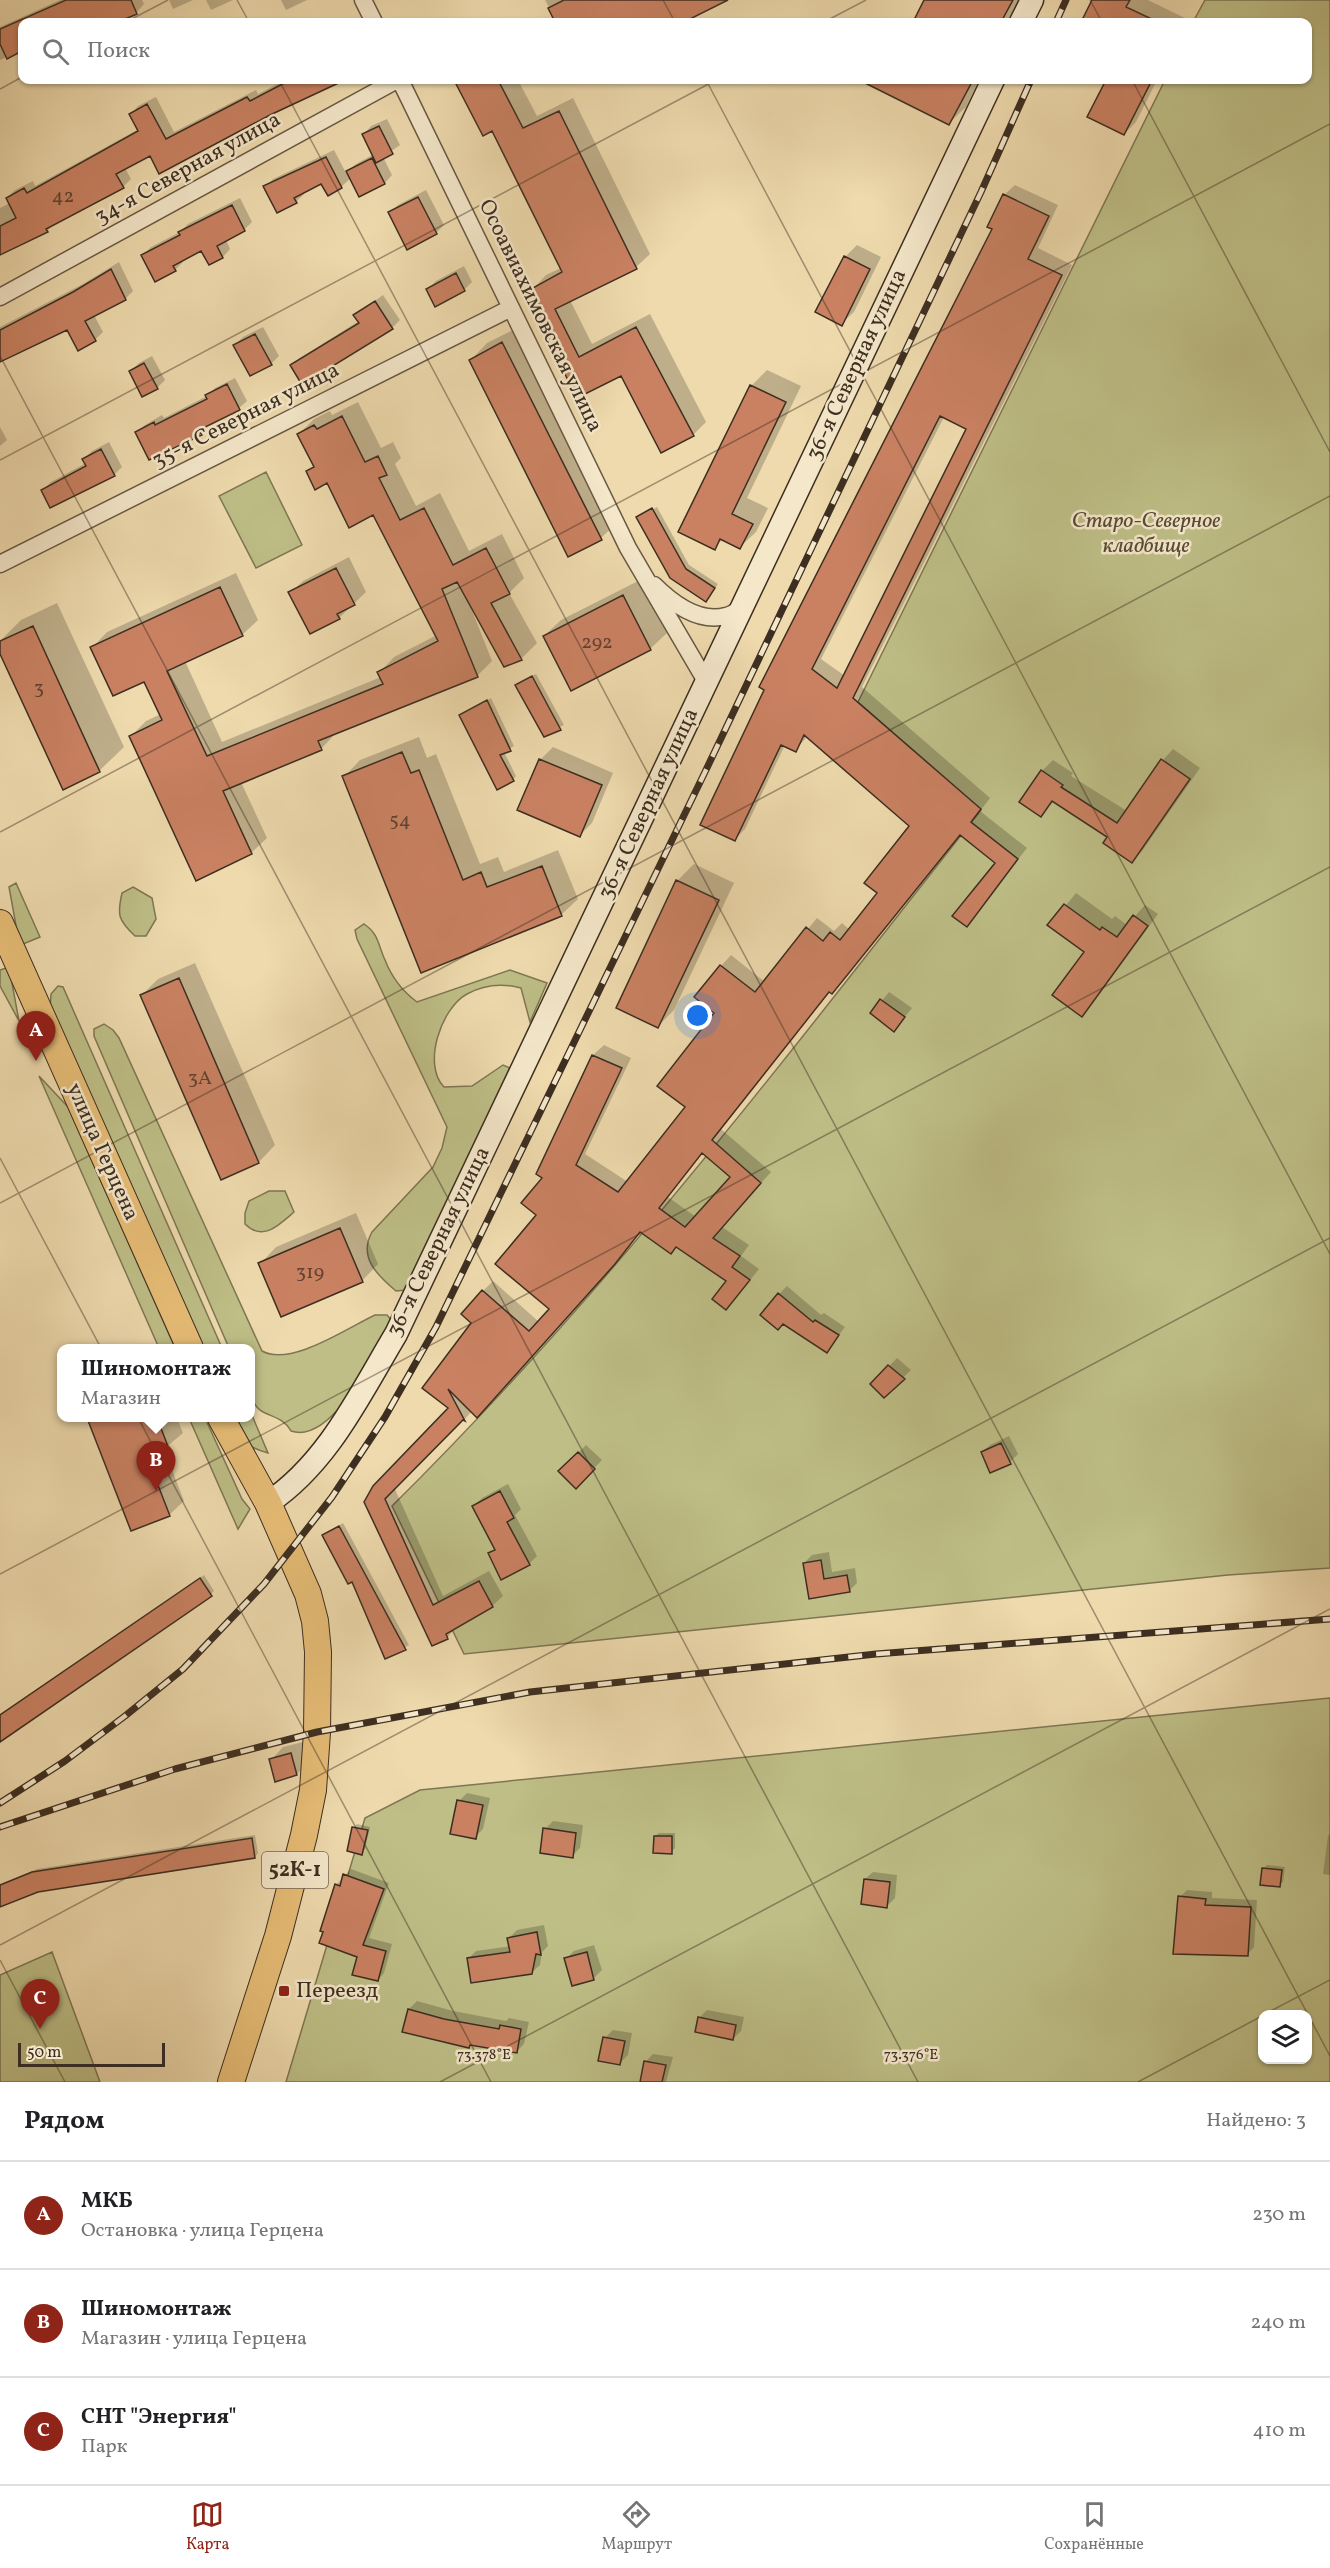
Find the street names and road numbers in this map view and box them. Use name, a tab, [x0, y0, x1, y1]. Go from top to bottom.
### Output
street label: 34-я Северная улица	[89, 105, 287, 233]
street label: Осоавиахимовская улица	[470, 194, 610, 438]
street label: 36-я Северная улица	[799, 264, 915, 466]
street label: 35-я Северная улица	[147, 355, 345, 477]
street label: 36-я Северная улица	[591, 703, 707, 905]
street label: улица Герцена	[58, 1078, 146, 1226]
street label: 36-я Северная улица	[379, 1142, 499, 1342]
road number: 52К-1	[262, 1852, 328, 1888]

